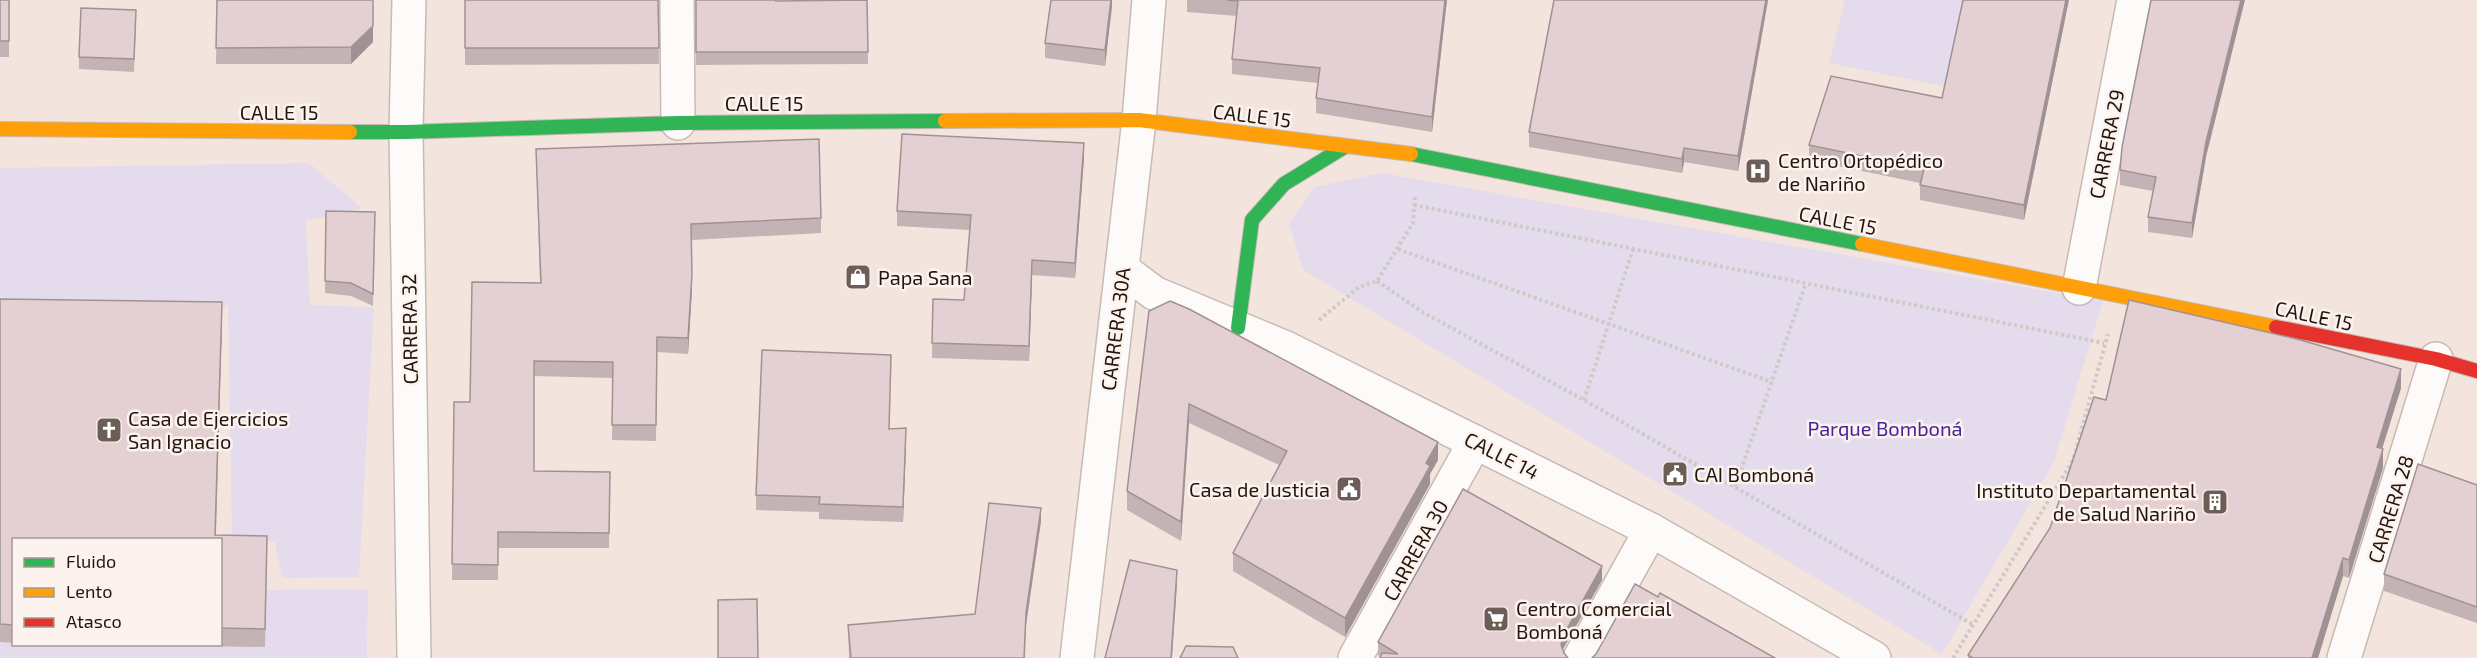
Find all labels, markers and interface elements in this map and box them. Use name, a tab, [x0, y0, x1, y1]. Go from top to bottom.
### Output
street label: CARRERA 29	[2084, 87, 2128, 201]
street label: CALLE 15	[725, 91, 803, 115]
street label: CALLE 15	[1211, 98, 1293, 132]
street label: CALLE 15	[240, 100, 318, 124]
place label: Centro Ortopédico de Nariño	[1778, 148, 1943, 195]
hospital icon: Centro Ortopédico de Nariño	[1743, 156, 1773, 186]
street label: CALLE 15	[1797, 201, 1879, 239]
shop icon: Papa Sana	[843, 262, 873, 292]
place label: Papa Sana	[878, 265, 973, 289]
street label: CARRERA 30A	[1096, 265, 1135, 392]
street label: CARRERA 32	[396, 273, 422, 385]
street label: CALLE 15	[2273, 295, 2355, 335]
place label: Casa de Ejercicios San Ignacio	[128, 406, 288, 453]
church icon: Casa de Ejercicios San Ignacio	[94, 415, 124, 445]
park label: Parque Bomboná	[1807, 416, 1963, 440]
street label: CALLE 14	[1461, 426, 1543, 484]
street label: CARRERA 28	[2362, 452, 2418, 566]
public building icon: CAI Bomboná	[1660, 459, 1690, 489]
place label: CAI Bomboná	[1694, 462, 1814, 486]
public building icon: Casa de Justicia	[1334, 474, 1364, 504]
place label: Casa de Justicia	[1189, 477, 1330, 501]
place label: Instituto Departamental de Salud Nariño	[1976, 478, 2196, 525]
building icon: Instituto Departamental de Salud Nariño	[2200, 487, 2230, 517]
street label: CARRERA 30	[1377, 495, 1453, 605]
legend	[12, 538, 222, 646]
text: Fluido	[66, 550, 116, 572]
text: Lento	[66, 580, 112, 602]
place label: Centro Comercial Bomboná	[1516, 596, 1671, 643]
supermarket icon: Centro Comercial Bomboná	[1481, 604, 1511, 634]
text: Atasco	[66, 610, 122, 632]

